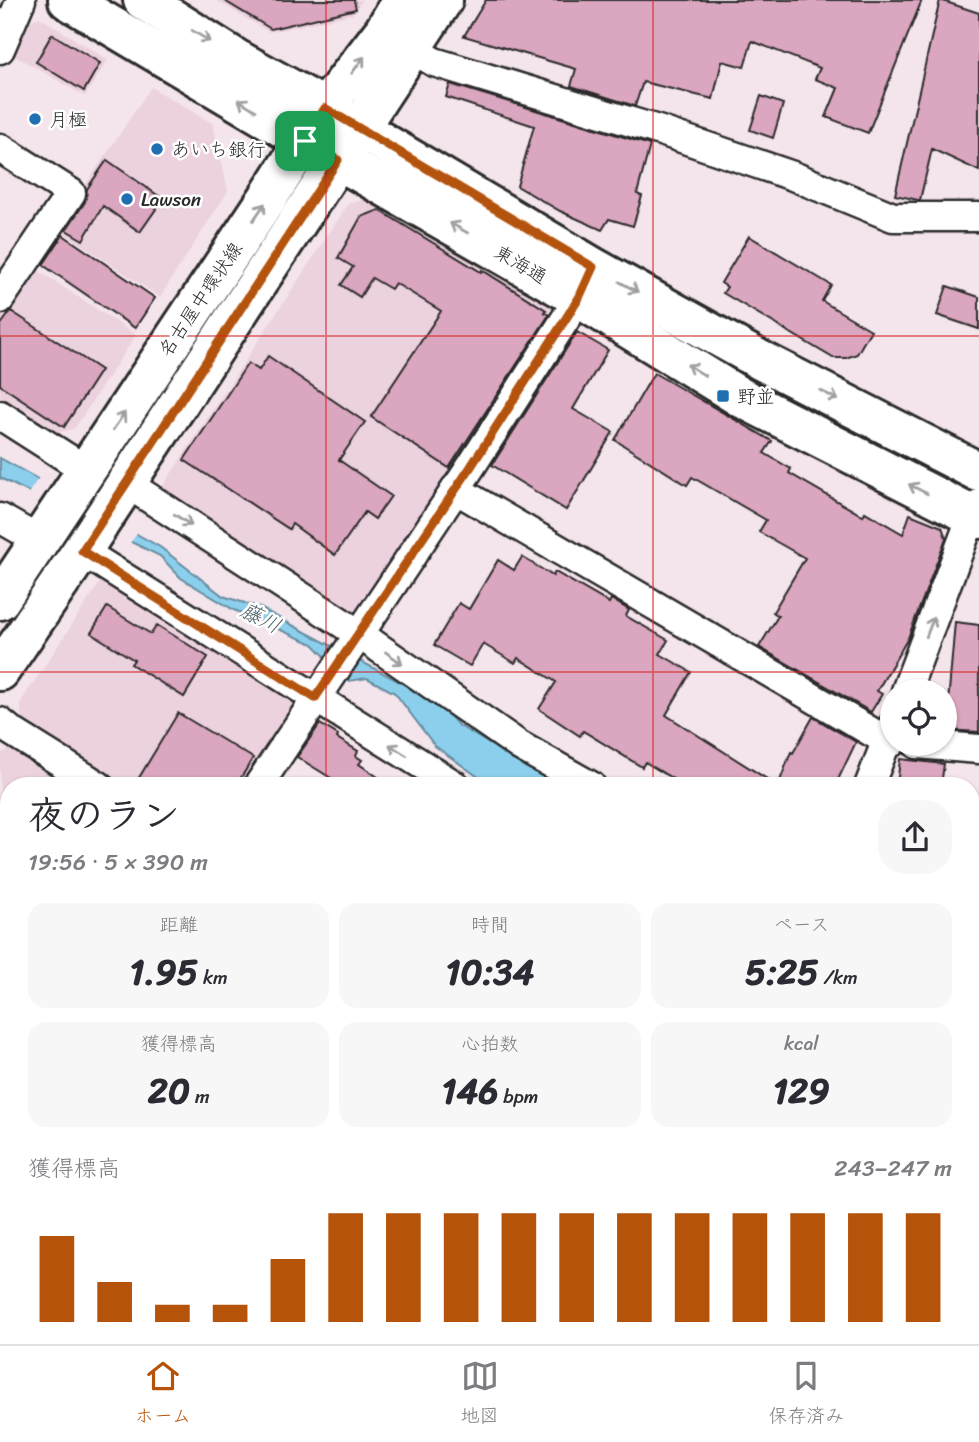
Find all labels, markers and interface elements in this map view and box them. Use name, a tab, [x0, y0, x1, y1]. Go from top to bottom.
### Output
one-way arrow	[190, 30, 210, 44]
one-way arrow	[350, 56, 365, 75]
one-way arrow	[237, 98, 257, 112]
place label: 月極	[49, 103, 87, 136]
marker: 月極	[27, 111, 43, 127]
pin	[275, 111, 335, 171]
icon: arrive	[286, 122, 324, 160]
place label: あいち銀行	[171, 133, 266, 166]
marker: あいち銀行	[149, 141, 165, 157]
place label: Lawson	[141, 183, 201, 216]
marker: Lawson	[119, 191, 135, 207]
one-way arrow	[252, 203, 266, 222]
one-way arrow	[449, 221, 469, 235]
street label: 名古屋中環状線	[150, 235, 251, 364]
street label: 東海通	[488, 236, 554, 293]
one-way arrow	[618, 280, 638, 294]
one-way arrow	[686, 362, 706, 376]
place label: 野並	[737, 380, 775, 413]
marker: 野並	[715, 388, 731, 404]
one-way arrow	[818, 389, 839, 403]
one-way arrow	[111, 412, 126, 431]
one-way arrow	[908, 481, 929, 495]
one-way arrow	[173, 514, 193, 528]
water label: 藤川	[234, 592, 288, 644]
one-way arrow	[925, 617, 937, 639]
one-way arrow	[384, 651, 403, 665]
map controls	[880, 679, 957, 756]
button: locate	[880, 679, 957, 756]
one-way arrow	[389, 742, 409, 756]
text: 夜のラン	[28, 782, 180, 849]
button: share	[878, 800, 952, 874]
text: 19:56 · 5 × 390 m	[28, 842, 208, 883]
text: 距離	[160, 908, 198, 941]
text: 時間	[471, 908, 509, 941]
text: ペース	[773, 908, 829, 941]
text: 1.95	[130, 941, 198, 1003]
text: 10:34	[446, 941, 534, 1003]
text: 5:25	[745, 941, 819, 1003]
text: km	[198, 961, 228, 994]
text: /km	[819, 961, 858, 994]
text: 獲得標高	[141, 1027, 217, 1060]
text: 心拍数	[461, 1027, 519, 1060]
text: kcal	[784, 1027, 819, 1060]
text: 20	[148, 1060, 190, 1122]
text: 146	[442, 1060, 498, 1122]
text: 129	[773, 1060, 830, 1122]
text: m	[190, 1080, 210, 1113]
text: bpm	[498, 1080, 538, 1113]
text: 獲得標高	[28, 1148, 120, 1189]
text: 243–247 m	[834, 1148, 952, 1189]
tab: ホーム	[135, 1357, 191, 1432]
tab: 地図	[461, 1357, 499, 1432]
tab: 保存済み	[768, 1357, 844, 1432]

